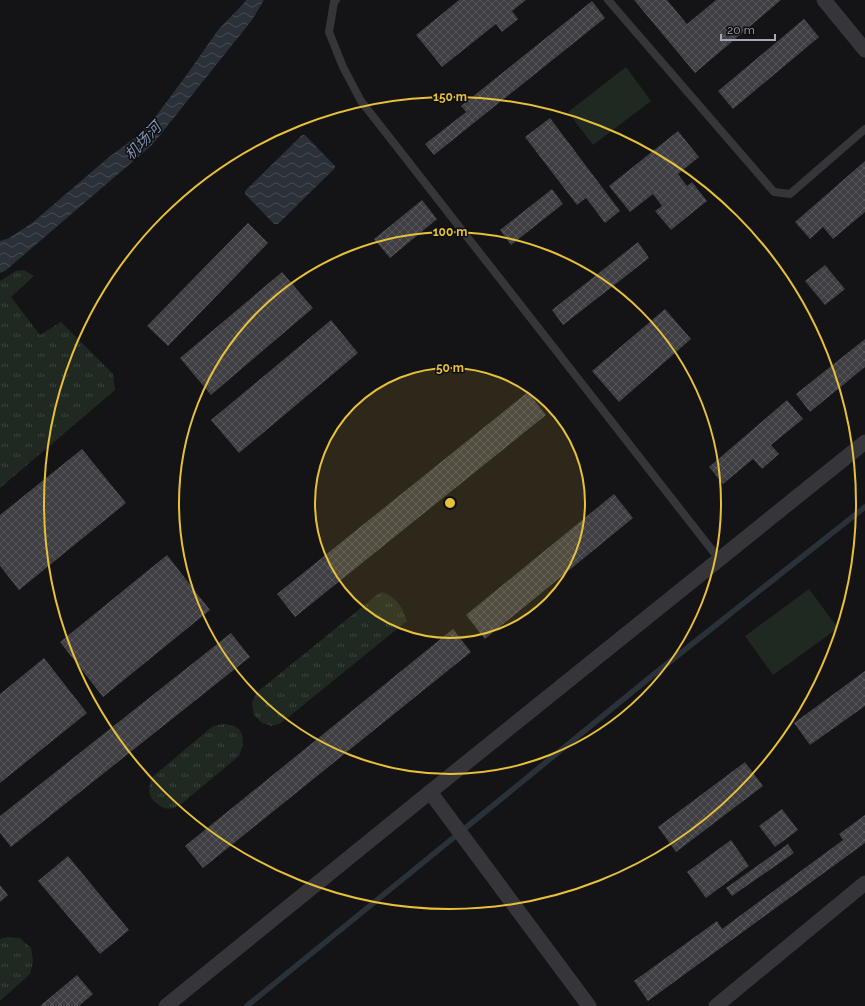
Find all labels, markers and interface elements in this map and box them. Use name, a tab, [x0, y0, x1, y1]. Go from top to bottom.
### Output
scale bar	[721, 16, 775, 42]
text: 20 m	[727, 23, 755, 37]
text: 150 m	[433, 90, 467, 104]
water label: 机场河	[121, 116, 167, 164]
text: 100 m	[433, 225, 467, 239]
text: 50 m	[436, 361, 464, 375]
centre of rings	[443, 496, 457, 510]

